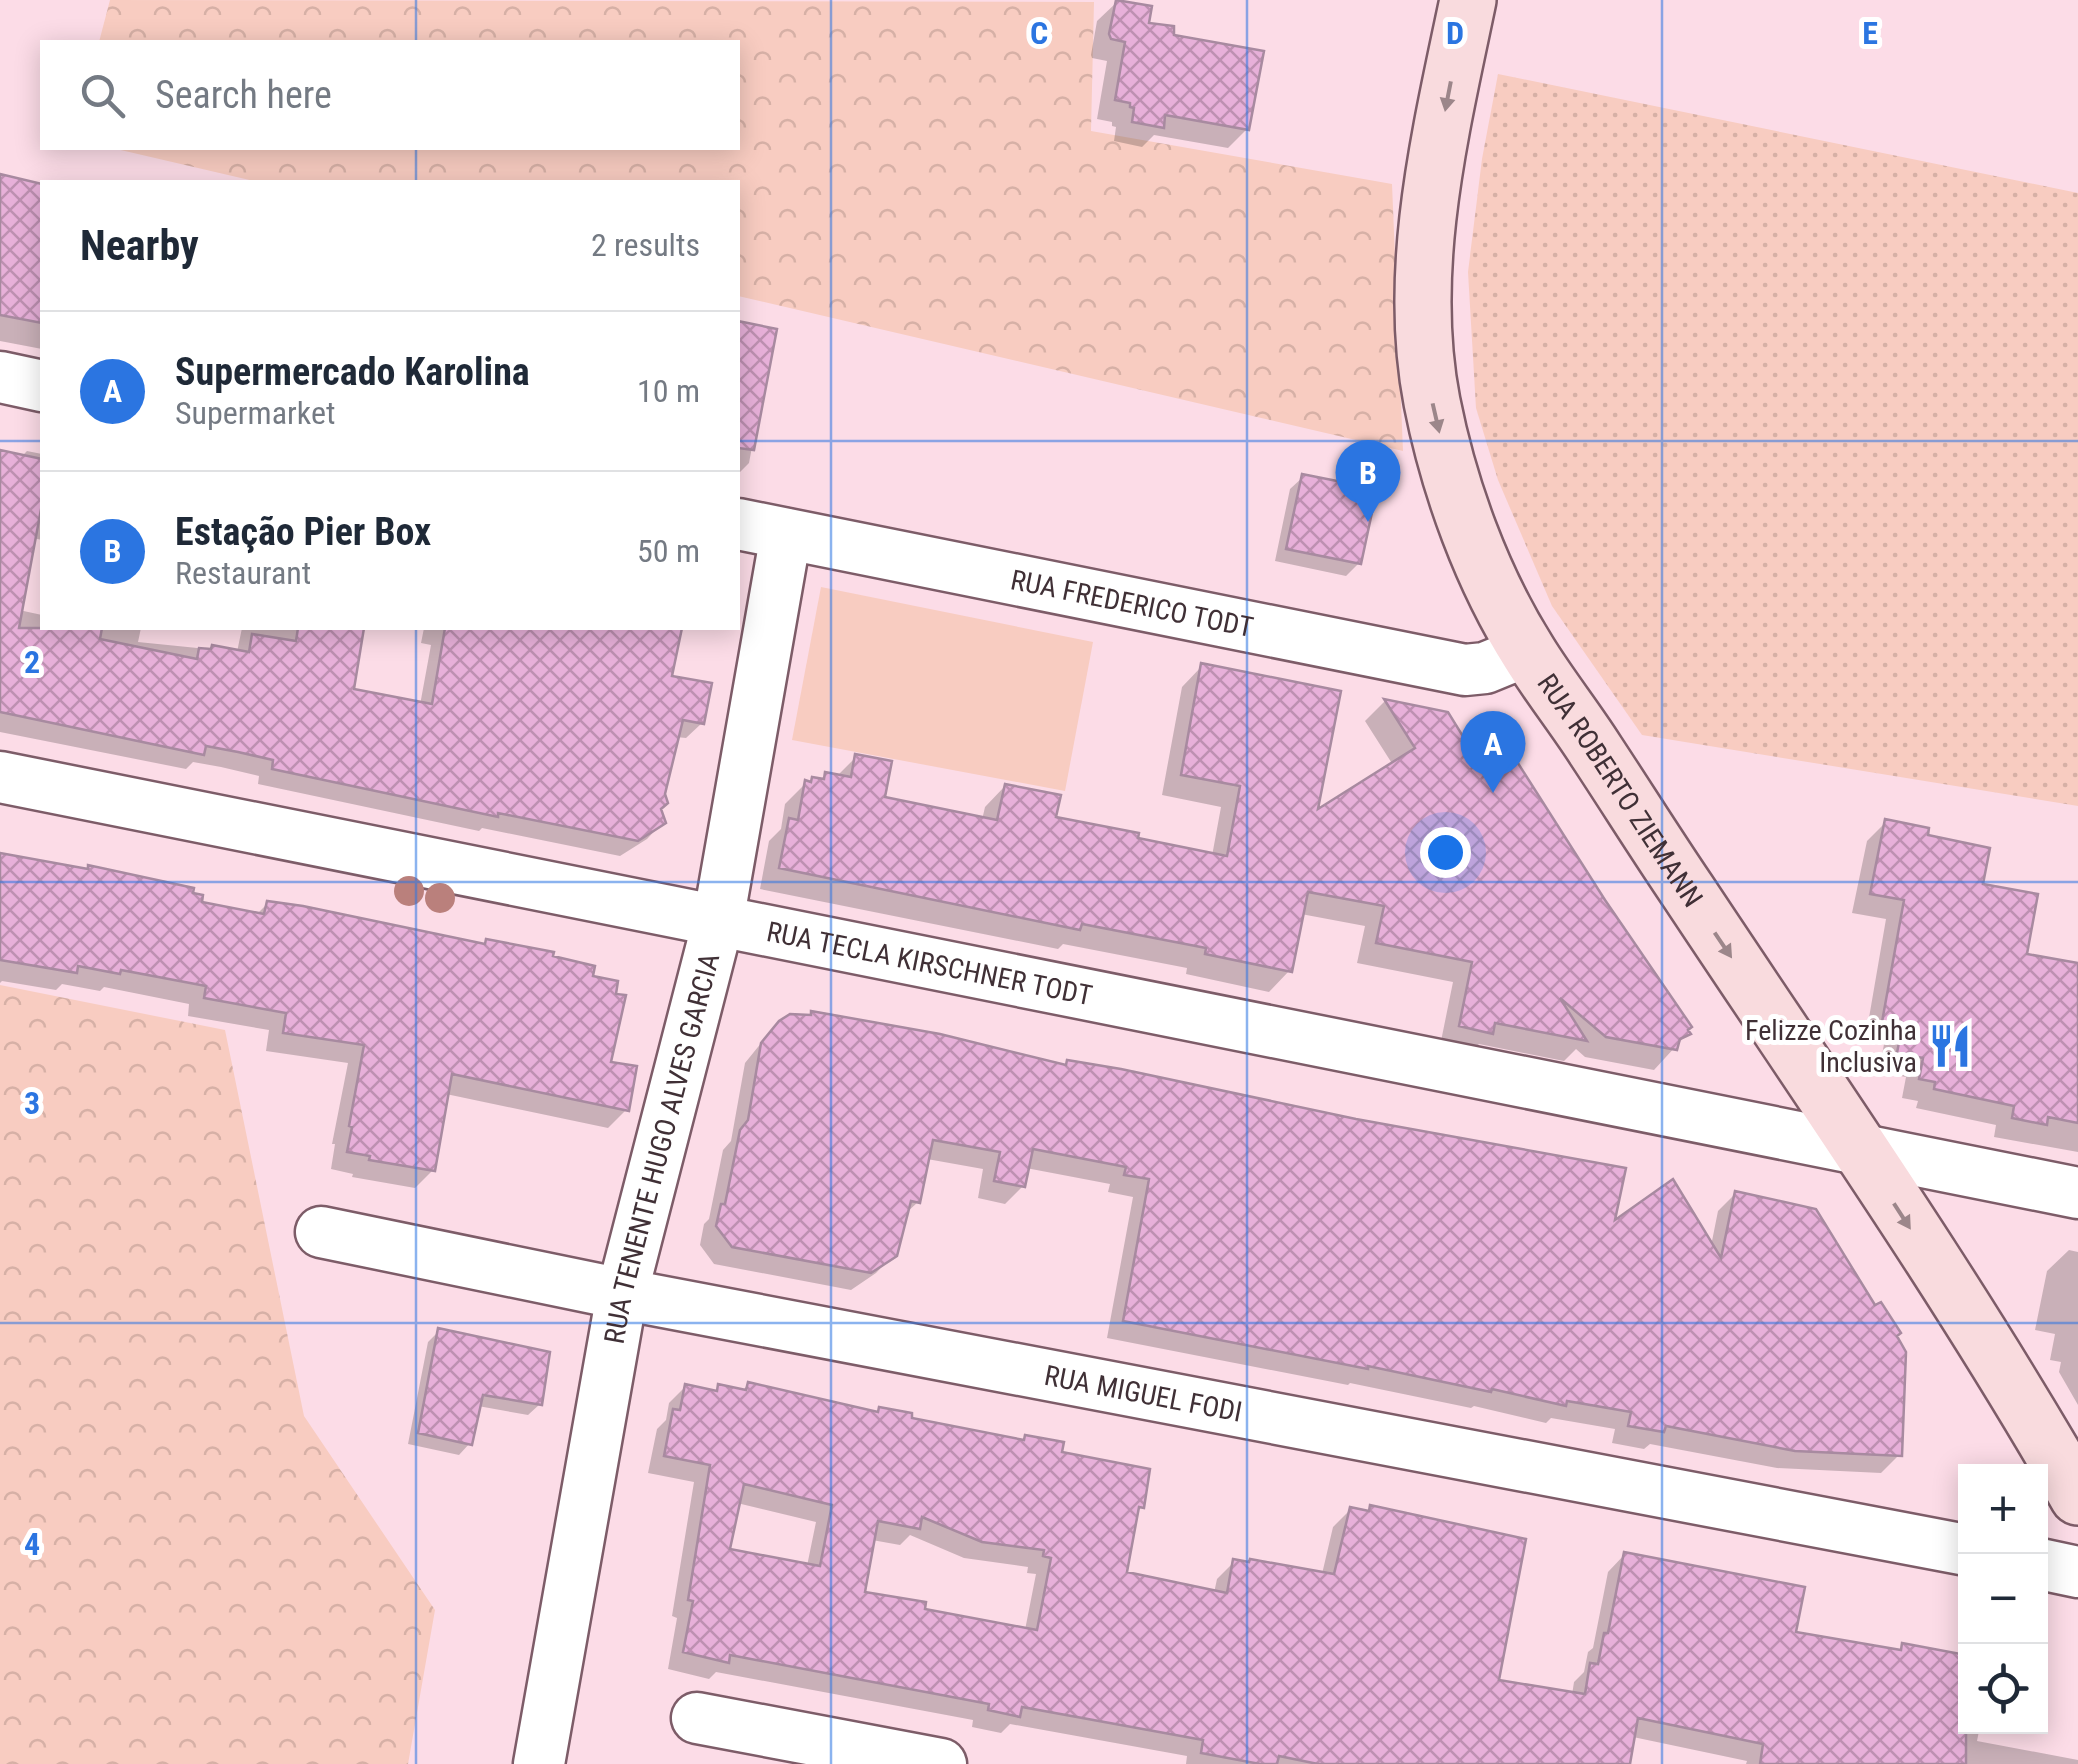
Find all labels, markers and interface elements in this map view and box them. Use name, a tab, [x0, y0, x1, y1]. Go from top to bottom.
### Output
text: C	[1030, 14, 1048, 52]
text: D	[1446, 14, 1464, 52]
text: E	[1862, 14, 1878, 52]
search box	[40, 40, 740, 150]
icon: search	[75, 68, 130, 123]
text: Search here	[155, 73, 332, 117]
one-way arrow	[1440, 80, 1456, 111]
text: Nearby	[80, 221, 199, 270]
text: 2 results	[591, 226, 700, 264]
text: Supermercado Karolina	[175, 350, 530, 394]
text: A	[103, 372, 122, 410]
text: 10 m	[637, 372, 700, 410]
text: Supermarket	[175, 394, 335, 432]
one-way arrow	[1428, 403, 1444, 434]
pin: B	[1336, 440, 1400, 522]
text: Estação Pier Box	[175, 510, 431, 554]
text: B	[104, 532, 121, 570]
text: 50 m	[637, 532, 700, 570]
text: Restaurant	[175, 554, 311, 592]
street label: RUA FREDERICO TODT	[1008, 563, 1256, 644]
text: 2	[24, 643, 40, 681]
street label: RUA ROBERTO ZIEMANN	[1531, 667, 1710, 913]
pin: A	[1460, 710, 1526, 793]
your location	[1420, 827, 1471, 878]
street label: RUA TECLA KIRSCHNER TODT	[764, 914, 1095, 1012]
one-way arrow	[1714, 931, 1732, 959]
street label: RUA TENENTE HUGO ALVES GARCIA	[597, 950, 726, 1346]
place label: Felizze Cozinha Inclusiva	[1745, 1014, 1917, 1079]
restaurant icon: Felizze Cozinha Inclusiva	[1926, 1022, 1974, 1070]
text: 3	[24, 1084, 40, 1122]
one-way arrow	[1893, 1203, 1911, 1230]
street label: RUA MIGUEL FODI	[1042, 1358, 1245, 1428]
map controls	[1958, 1464, 2048, 1734]
button: +	[1958, 1464, 2048, 1554]
text: 4	[24, 1525, 40, 1563]
button: −	[1958, 1554, 2048, 1644]
button: locate	[1958, 1644, 2048, 1734]

